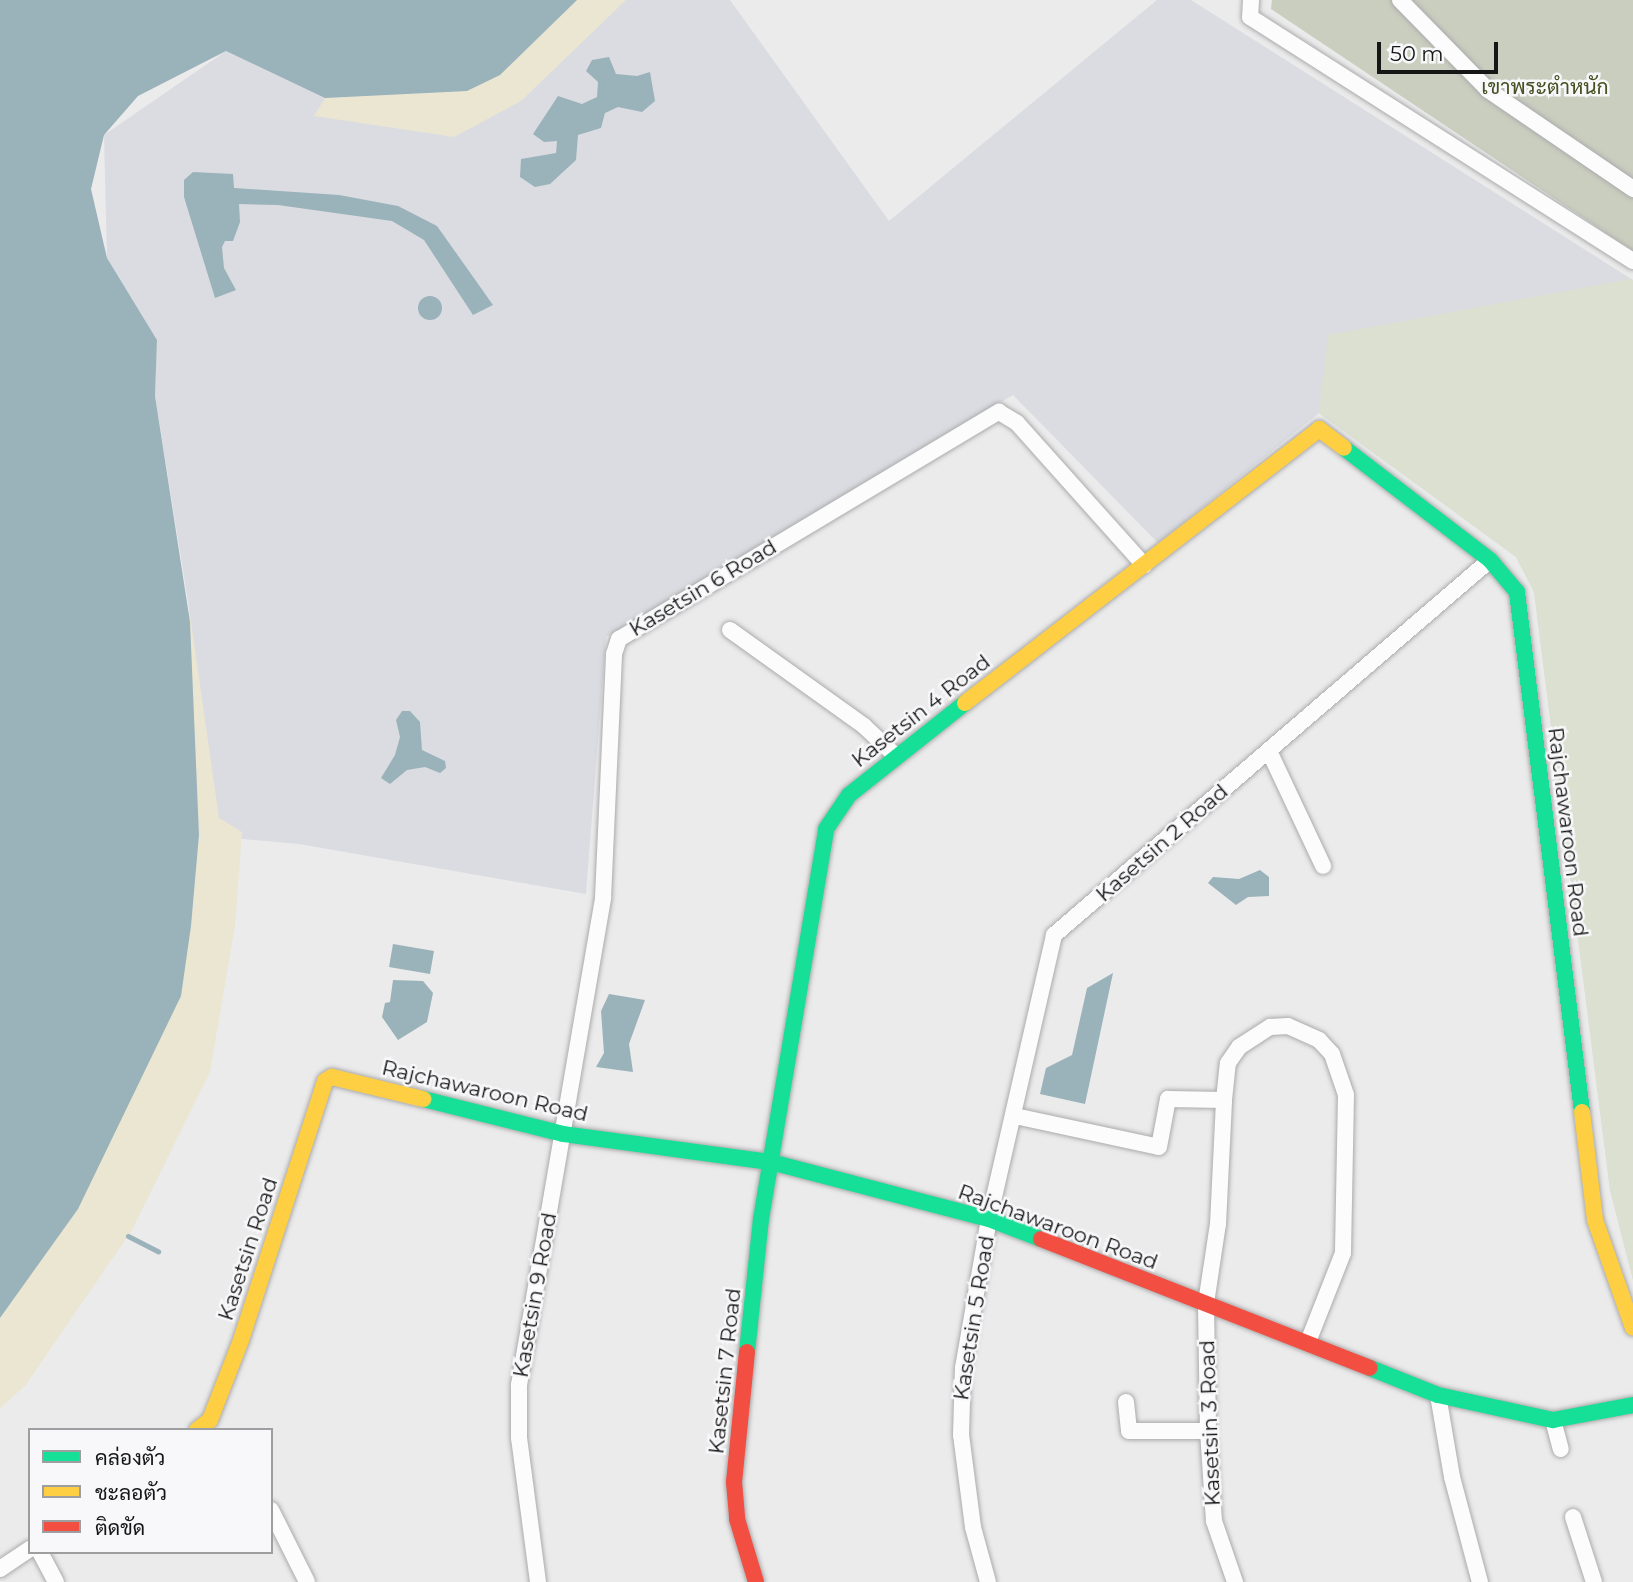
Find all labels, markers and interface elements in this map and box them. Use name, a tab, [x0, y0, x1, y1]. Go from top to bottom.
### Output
scale bar	[1381, 28, 1502, 72]
text: 50 m	[1390, 41, 1444, 66]
park label: เขาพระตำหนัก	[1481, 74, 1609, 100]
street label: Kasetsin 6 Road	[625, 534, 781, 642]
street label: Kasetsin 4 Road	[847, 649, 995, 773]
street label: Rajchawaroon Road	[1543, 726, 1593, 938]
street label: Kasetsin 2 Road	[1091, 779, 1233, 907]
street label: Rajchawaroon Road	[379, 1055, 591, 1127]
street label: Kasetsin Road	[213, 1174, 283, 1324]
street label: Rajchawaroon Road	[955, 1179, 1161, 1275]
street label: Kasetsin 9 Road	[508, 1210, 562, 1380]
street label: Kasetsin 5 Road	[949, 1234, 999, 1402]
street label: Kasetsin 7 Road	[704, 1287, 746, 1455]
street label: Kasetsin 3 Road	[1195, 1339, 1225, 1507]
legend	[28, 1428, 273, 1554]
text: คล่องตัว	[95, 1445, 165, 1470]
text: ชะลอตัว	[95, 1480, 167, 1505]
text: ติดขัด	[95, 1515, 145, 1540]

